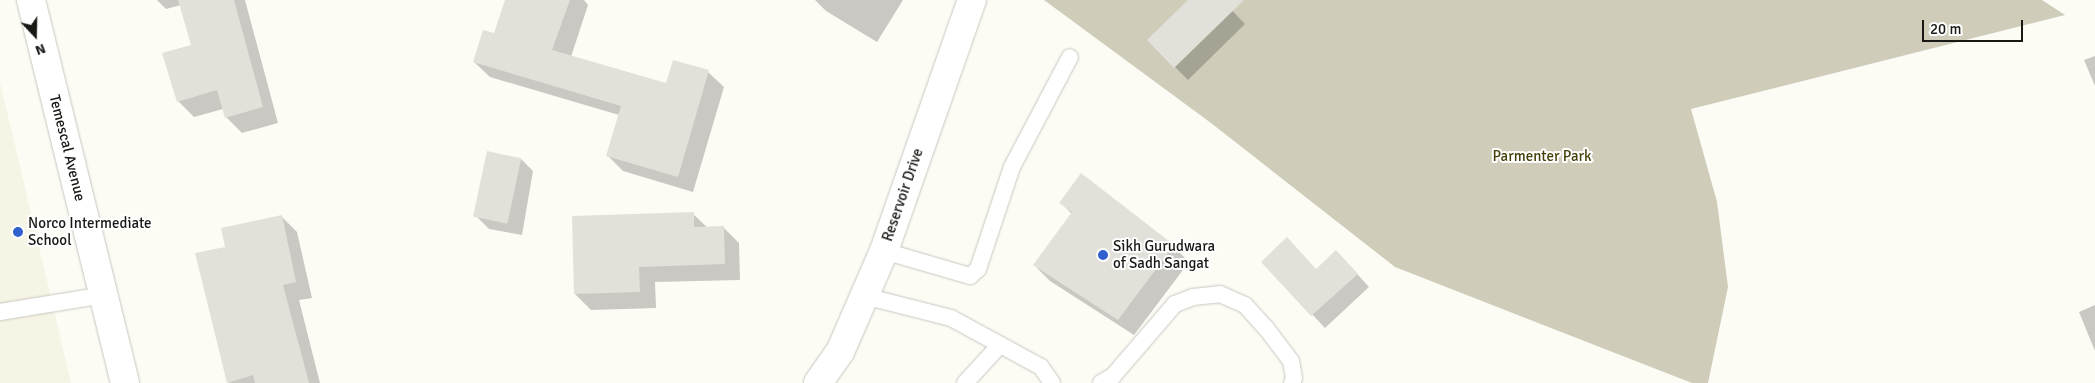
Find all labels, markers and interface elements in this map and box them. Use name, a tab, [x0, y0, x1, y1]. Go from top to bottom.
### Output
north arrow	[10, 10, 60, 60]
scale bar	[1925, 10, 2026, 42]
text: 20 m	[1930, 20, 1961, 38]
text: N	[33, 40, 48, 59]
street label: Temescal Avenue	[45, 93, 89, 203]
street label: Reservoir Drive	[879, 146, 927, 244]
park label: Parmenter Park	[1492, 148, 1592, 166]
place label: Norco Intermediate School	[28, 214, 152, 249]
marker: Norco Intermediate School	[12, 226, 24, 238]
place label: Sikh Gurudwara of Sadh Sangat	[1113, 237, 1215, 272]
marker: Sikh Gurudwara of Sadh Sangat	[1097, 249, 1109, 261]

